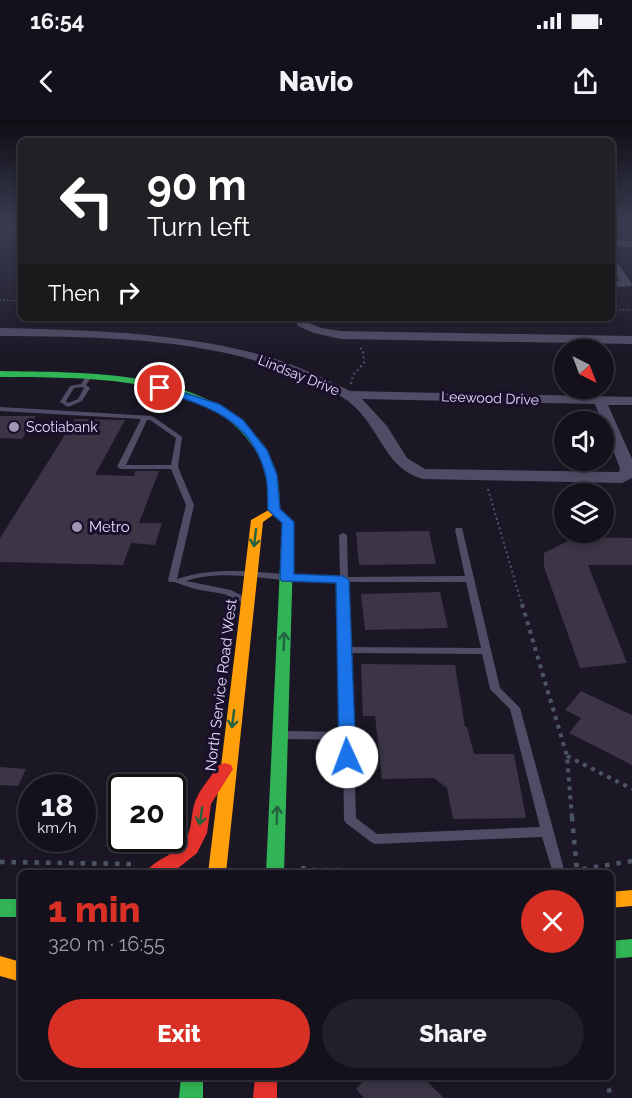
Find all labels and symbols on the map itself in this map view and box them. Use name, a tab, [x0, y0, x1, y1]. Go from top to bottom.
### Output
north arrow	[554, 339, 614, 399]
street label: Lindsay Drive	[256, 351, 342, 399]
pin	[134, 362, 185, 413]
street label: Leewood Drive	[441, 388, 539, 408]
place label: Scotiabank	[26, 419, 98, 435]
marker: Scotiabank	[7, 420, 21, 434]
place label: Metro	[89, 518, 130, 536]
marker: Metro	[70, 520, 84, 534]
one-way arrow	[249, 527, 260, 547]
street label: North Service Road West	[201, 598, 241, 772]
one-way arrow	[279, 632, 290, 652]
one-way arrow	[228, 709, 239, 729]
position arrow	[315, 725, 379, 789]
speed limit sign: 20	[108, 774, 186, 852]
one-way arrow	[272, 805, 283, 825]
one-way arrow	[195, 806, 206, 826]

